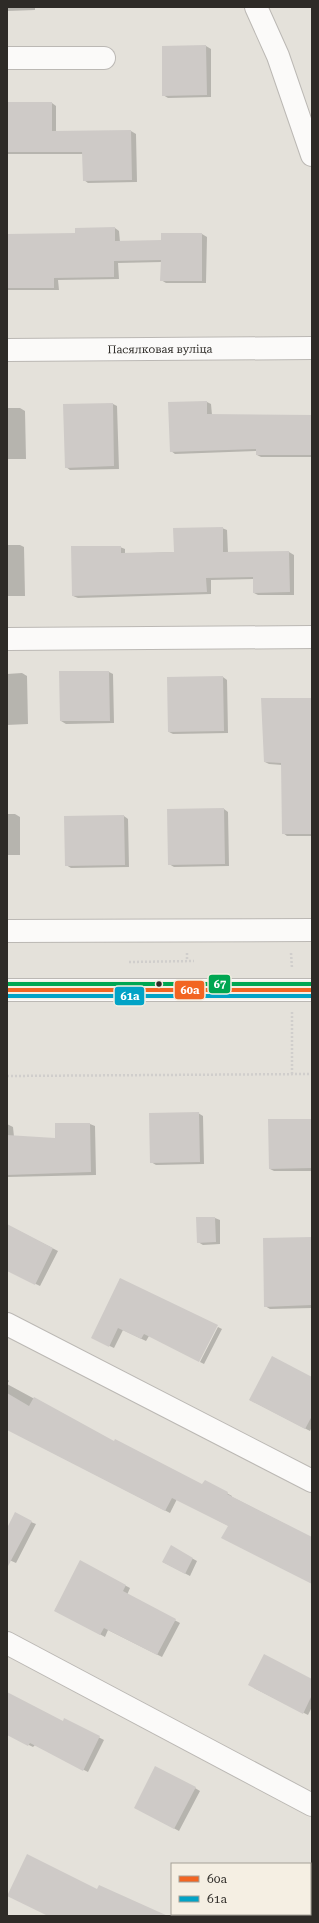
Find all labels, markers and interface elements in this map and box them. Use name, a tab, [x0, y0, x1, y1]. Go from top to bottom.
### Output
street label: Пасялковая вуліца	[107, 342, 213, 356]
line badge: 67	[208, 974, 231, 994]
text: 67	[214, 978, 226, 991]
unlabelled marker	[154, 979, 164, 989]
line badge: 60а	[174, 980, 205, 1000]
text: 60а	[181, 984, 200, 997]
line badge: 61а	[114, 986, 145, 1006]
text: 61а	[121, 990, 140, 1003]
legend	[171, 1863, 311, 1915]
text: 60а	[207, 1872, 227, 1886]
text: 61а	[207, 1892, 227, 1906]

